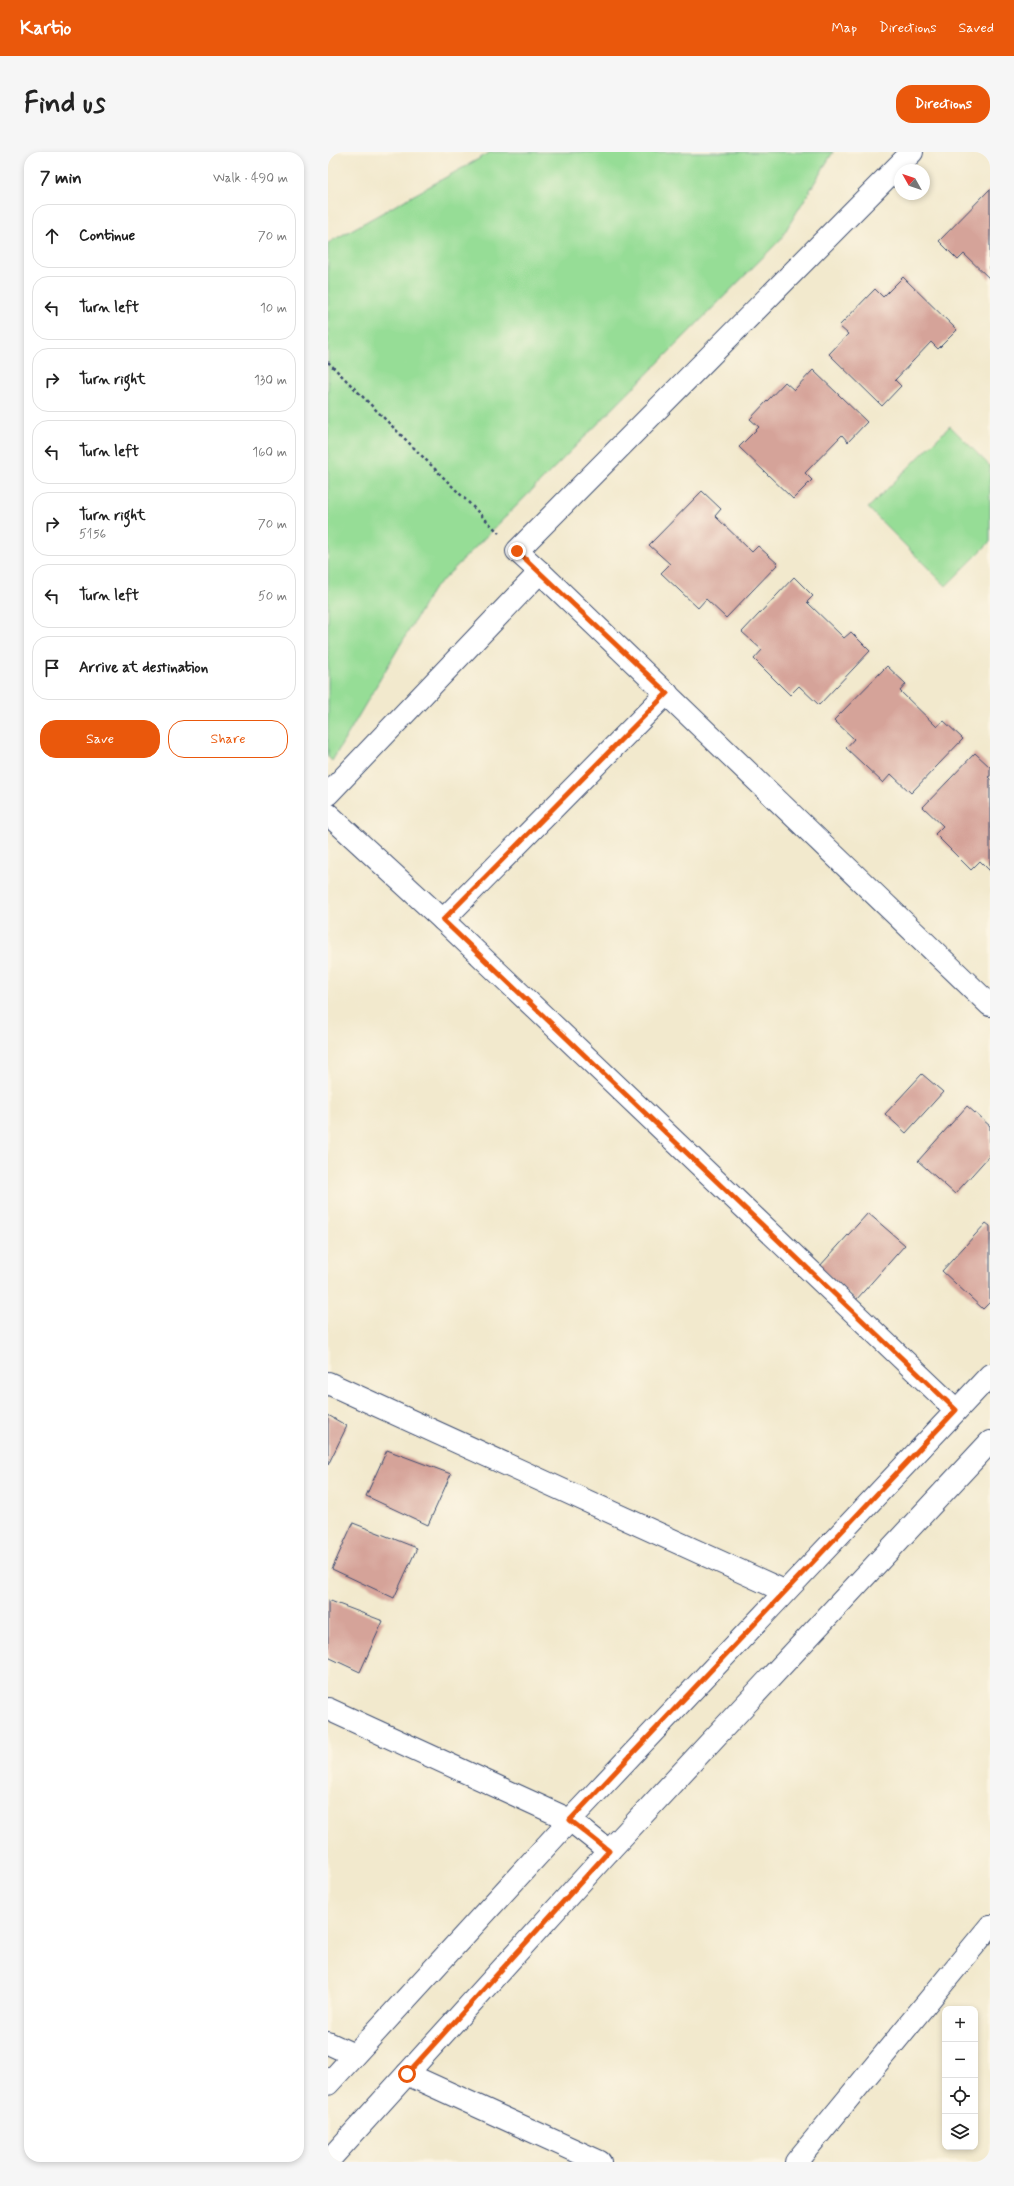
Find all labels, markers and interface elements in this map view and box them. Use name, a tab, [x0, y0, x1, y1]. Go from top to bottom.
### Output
text: Kartio	[20, 16, 71, 41]
text: Map	[831, 19, 857, 37]
text: Directions	[879, 19, 937, 37]
text: Saved	[959, 19, 994, 37]
button: Directions	[896, 85, 990, 123]
text: Find us	[24, 86, 105, 123]
north arrow	[894, 164, 930, 200]
text: 7 min	[40, 167, 82, 189]
text: Walk · 490 m	[213, 170, 288, 187]
icon: ahead	[41, 225, 63, 247]
text: Continue	[79, 226, 135, 246]
text: 70 m	[258, 228, 287, 245]
icon: left	[41, 297, 63, 319]
text: Turn left	[79, 298, 139, 318]
text: 10 m	[260, 300, 287, 317]
icon: right	[41, 369, 63, 391]
text: Turn right	[79, 370, 146, 390]
text: 130 m	[254, 372, 287, 389]
icon: left	[41, 441, 63, 463]
text: Turn left	[79, 442, 139, 462]
text: 160 m	[252, 444, 287, 461]
text: Turn right	[79, 506, 146, 526]
icon: right	[41, 513, 63, 535]
text: 70 m	[258, 516, 287, 533]
text: 5156	[79, 526, 106, 543]
route end	[508, 542, 526, 560]
icon: left	[41, 585, 63, 607]
text: Turn left	[79, 586, 139, 606]
text: 50 m	[258, 588, 287, 605]
icon: arrive	[41, 657, 63, 679]
text: Arrive at destination	[79, 658, 208, 678]
button: Save	[40, 720, 160, 758]
button: Share	[168, 720, 288, 758]
map controls	[942, 2006, 978, 2150]
button: +	[942, 2006, 978, 2042]
button: −	[942, 2042, 978, 2078]
route start	[398, 2065, 416, 2083]
button: locate	[942, 2078, 978, 2114]
button: layers	[942, 2114, 978, 2150]

